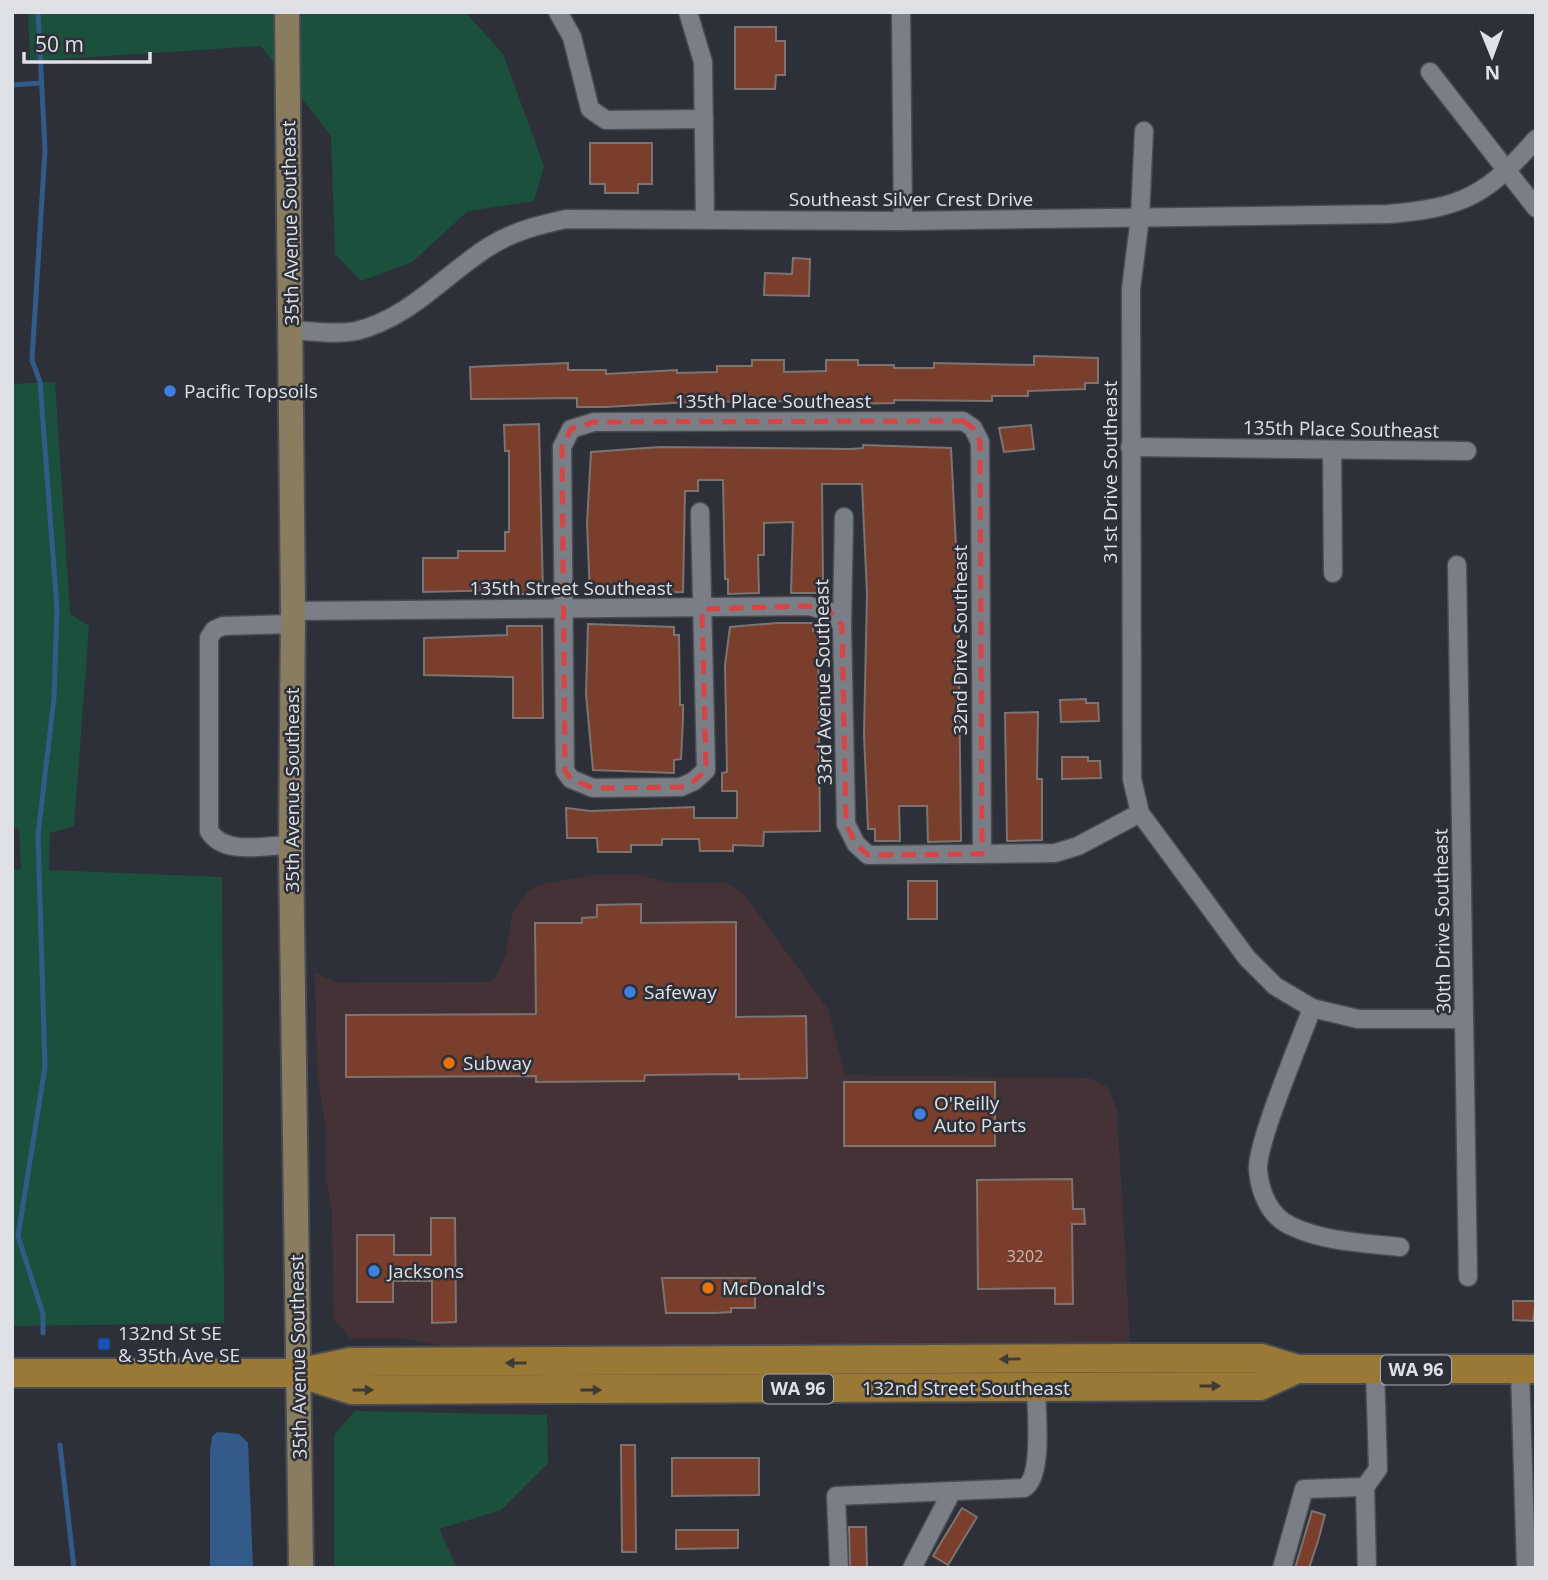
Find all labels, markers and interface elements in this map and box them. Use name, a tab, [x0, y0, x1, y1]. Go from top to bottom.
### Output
scale bar	[24, 21, 150, 65]
north arrow	[1457, 21, 1527, 91]
text: 50 m	[35, 30, 84, 58]
text: N	[1484, 60, 1500, 86]
street label: 35th Avenue Southeast	[275, 120, 305, 326]
street label: Southeast Silver Crest Drive	[789, 186, 1033, 212]
place label: Pacific Topsoils	[184, 378, 318, 404]
street label: 31st Drive Southeast	[1097, 380, 1123, 563]
marker: Pacific Topsoils	[162, 383, 178, 399]
street label: 135th Place Southeast	[675, 388, 871, 414]
street label: 135th Place Southeast	[1243, 414, 1440, 444]
street label: 32nd Drive Southeast	[947, 545, 973, 735]
street label: 135th Street Southeast	[470, 575, 673, 601]
street label: 33rd Avenue Southeast	[808, 579, 838, 785]
street label: 35th Avenue Southeast	[279, 687, 305, 893]
street label: 30th Drive Southeast	[1427, 828, 1457, 1014]
place label: Safeway	[644, 979, 717, 1005]
marker: Safeway	[622, 984, 638, 1000]
place label: Subway	[463, 1050, 532, 1076]
marker: Subway	[441, 1055, 457, 1071]
place label: O'Reilly Auto Parts	[934, 1090, 1026, 1138]
marker: O'Reilly Auto Parts	[912, 1106, 928, 1122]
house number: 3202	[1007, 1245, 1043, 1267]
street label: 35th Avenue Southeast	[283, 1254, 313, 1460]
place label: Jacksons	[386, 1258, 464, 1284]
marker: Jacksons	[366, 1263, 382, 1279]
place label: McDonald's	[722, 1275, 825, 1301]
marker: McDonald's	[700, 1280, 716, 1296]
place label: 132nd St SE & 35th Ave SE	[118, 1320, 240, 1368]
marker: 132nd St SE & 35th Ave SE	[96, 1336, 112, 1352]
one-way arrow	[999, 1353, 1021, 1365]
road number: WA 96	[1381, 1356, 1451, 1385]
one-way arrow	[505, 1357, 527, 1369]
road number: WA 96	[763, 1374, 833, 1404]
street label: 132nd Street Southeast	[862, 1375, 1070, 1401]
one-way arrow	[1199, 1380, 1221, 1392]
one-way arrow	[353, 1384, 375, 1396]
one-way arrow	[580, 1384, 602, 1396]

